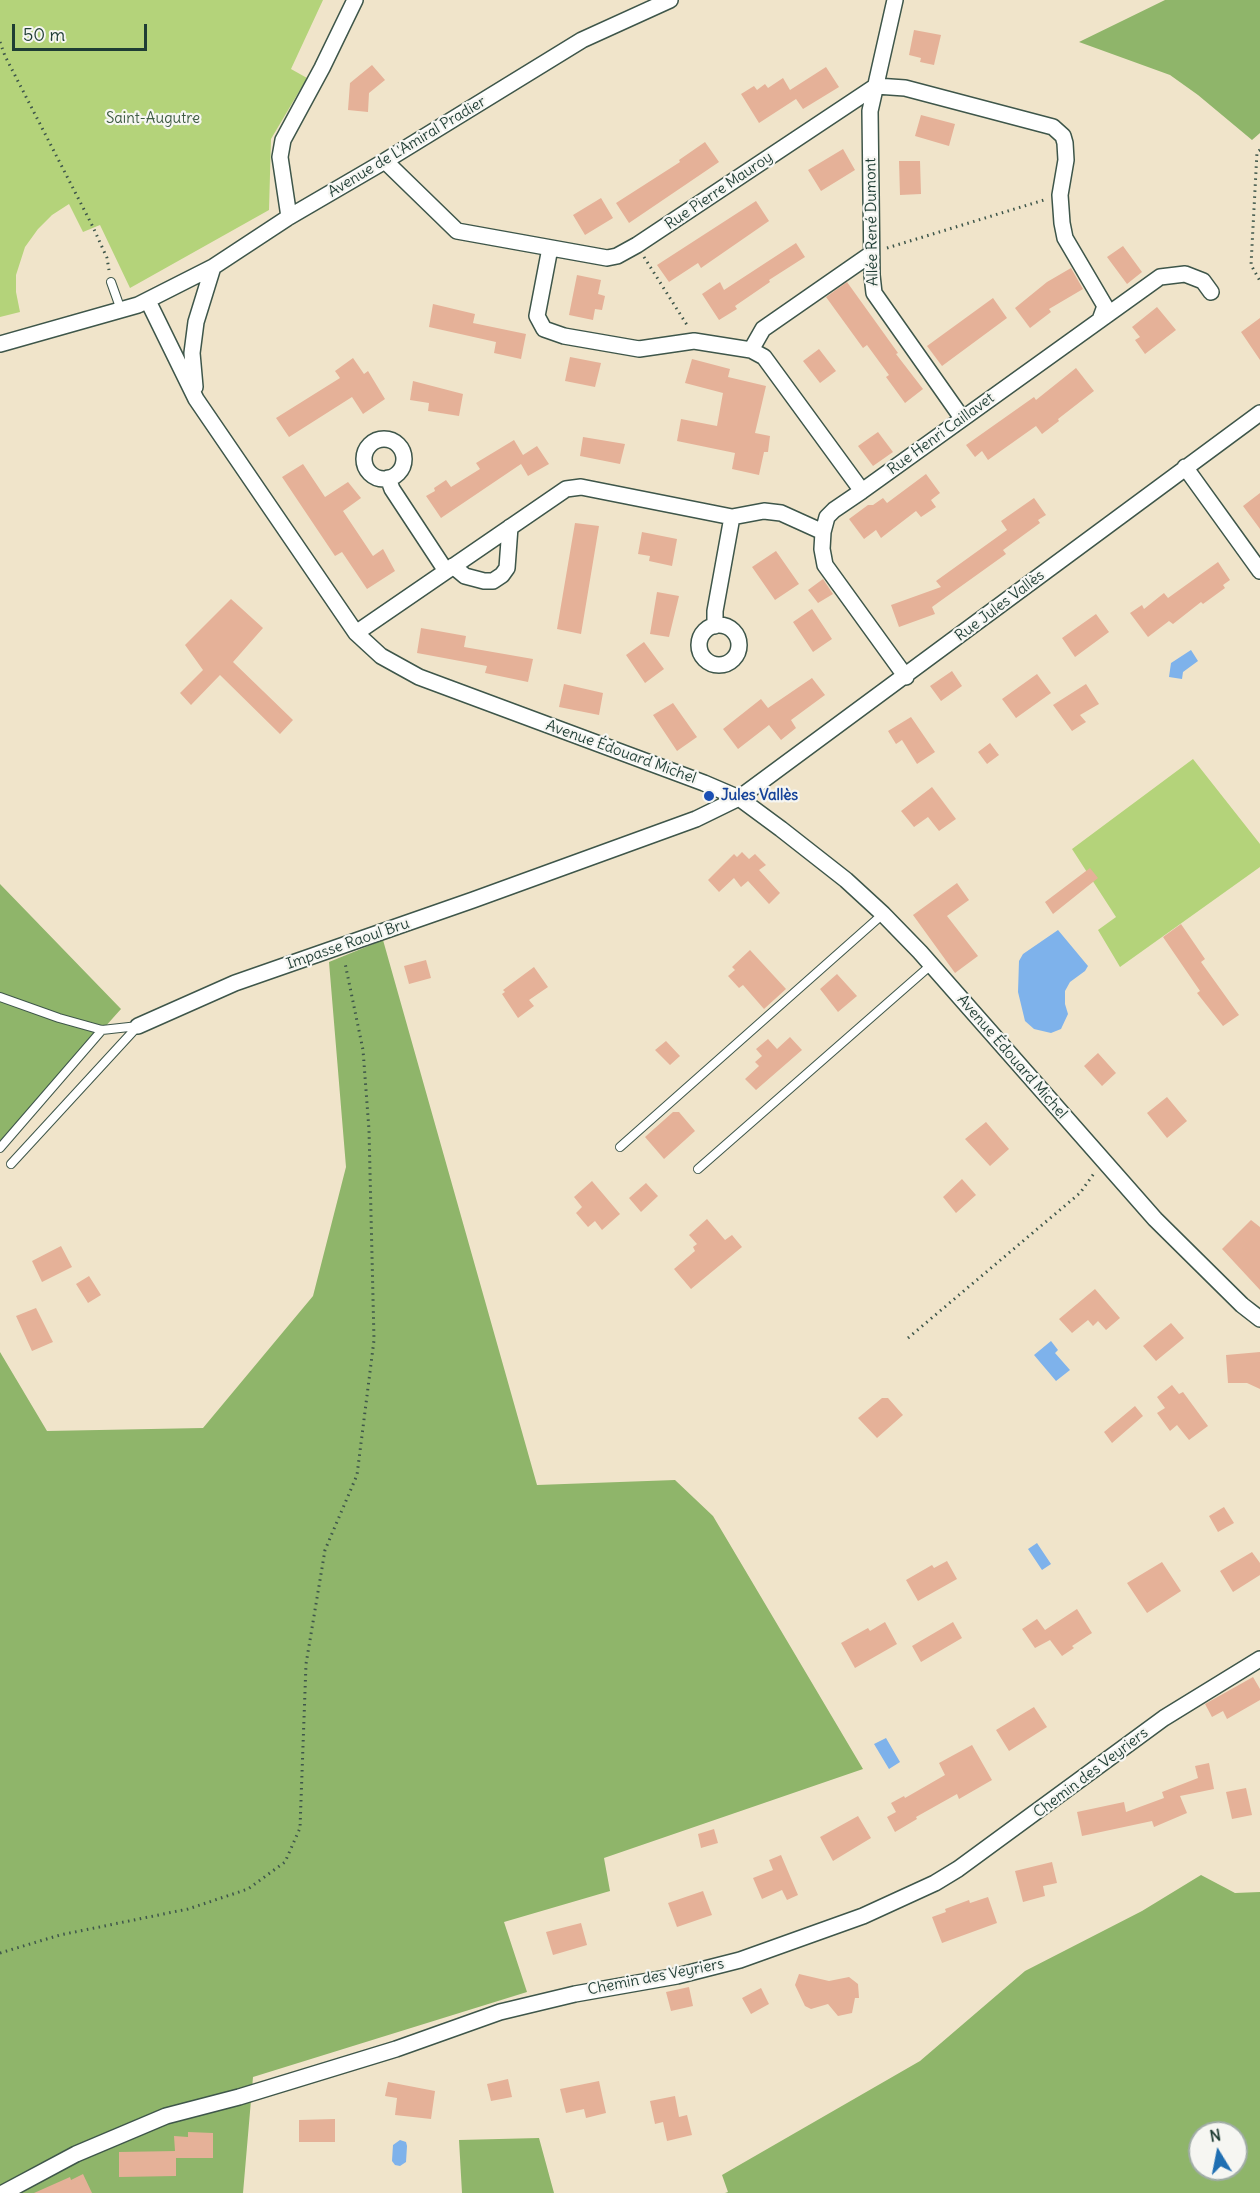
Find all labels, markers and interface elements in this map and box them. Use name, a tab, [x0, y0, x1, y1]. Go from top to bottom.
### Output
scale bar	[15, 12, 150, 50]
text: 50 m	[23, 23, 65, 46]
street label: Avenue de L'Amiral Pradier	[325, 93, 489, 201]
park label: Saint-Augutre	[106, 110, 200, 128]
street label: Rue Pierre Mauroy	[662, 148, 776, 234]
street label: Allée René Dumont	[862, 158, 882, 286]
street label: Rue Henri Caillavet	[884, 389, 998, 479]
street label: Rue Jules Vallès	[952, 567, 1048, 645]
street label: Avenue Édouard Michel	[543, 716, 699, 788]
place label: Jules Vallès	[721, 787, 798, 805]
marker: Jules Vallès	[702, 789, 716, 803]
street label: Impasse Raoul Bru	[284, 915, 412, 973]
street label: Avenue Édouard Michel	[953, 991, 1071, 1123]
street label: Chemin des Veyriers	[1030, 1724, 1152, 1822]
street label: Chemin des Veyriers	[586, 1955, 726, 1999]
north arrow	[1188, 2121, 1248, 2181]
text: N	[1208, 2124, 1222, 2146]

